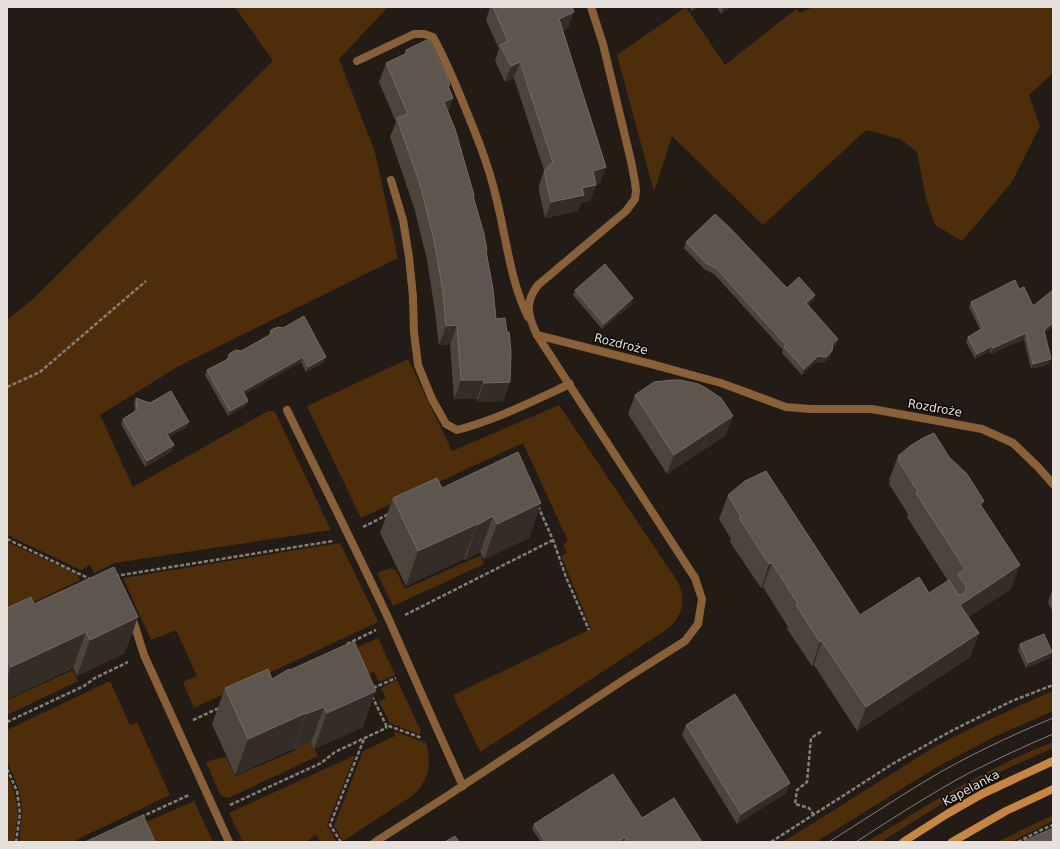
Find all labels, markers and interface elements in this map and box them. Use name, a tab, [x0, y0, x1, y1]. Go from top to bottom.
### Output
street label: Rozdroże	[593, 331, 649, 357]
street label: Rozdroże	[907, 396, 963, 420]
street label: Kapelanka	[940, 767, 1002, 809]

